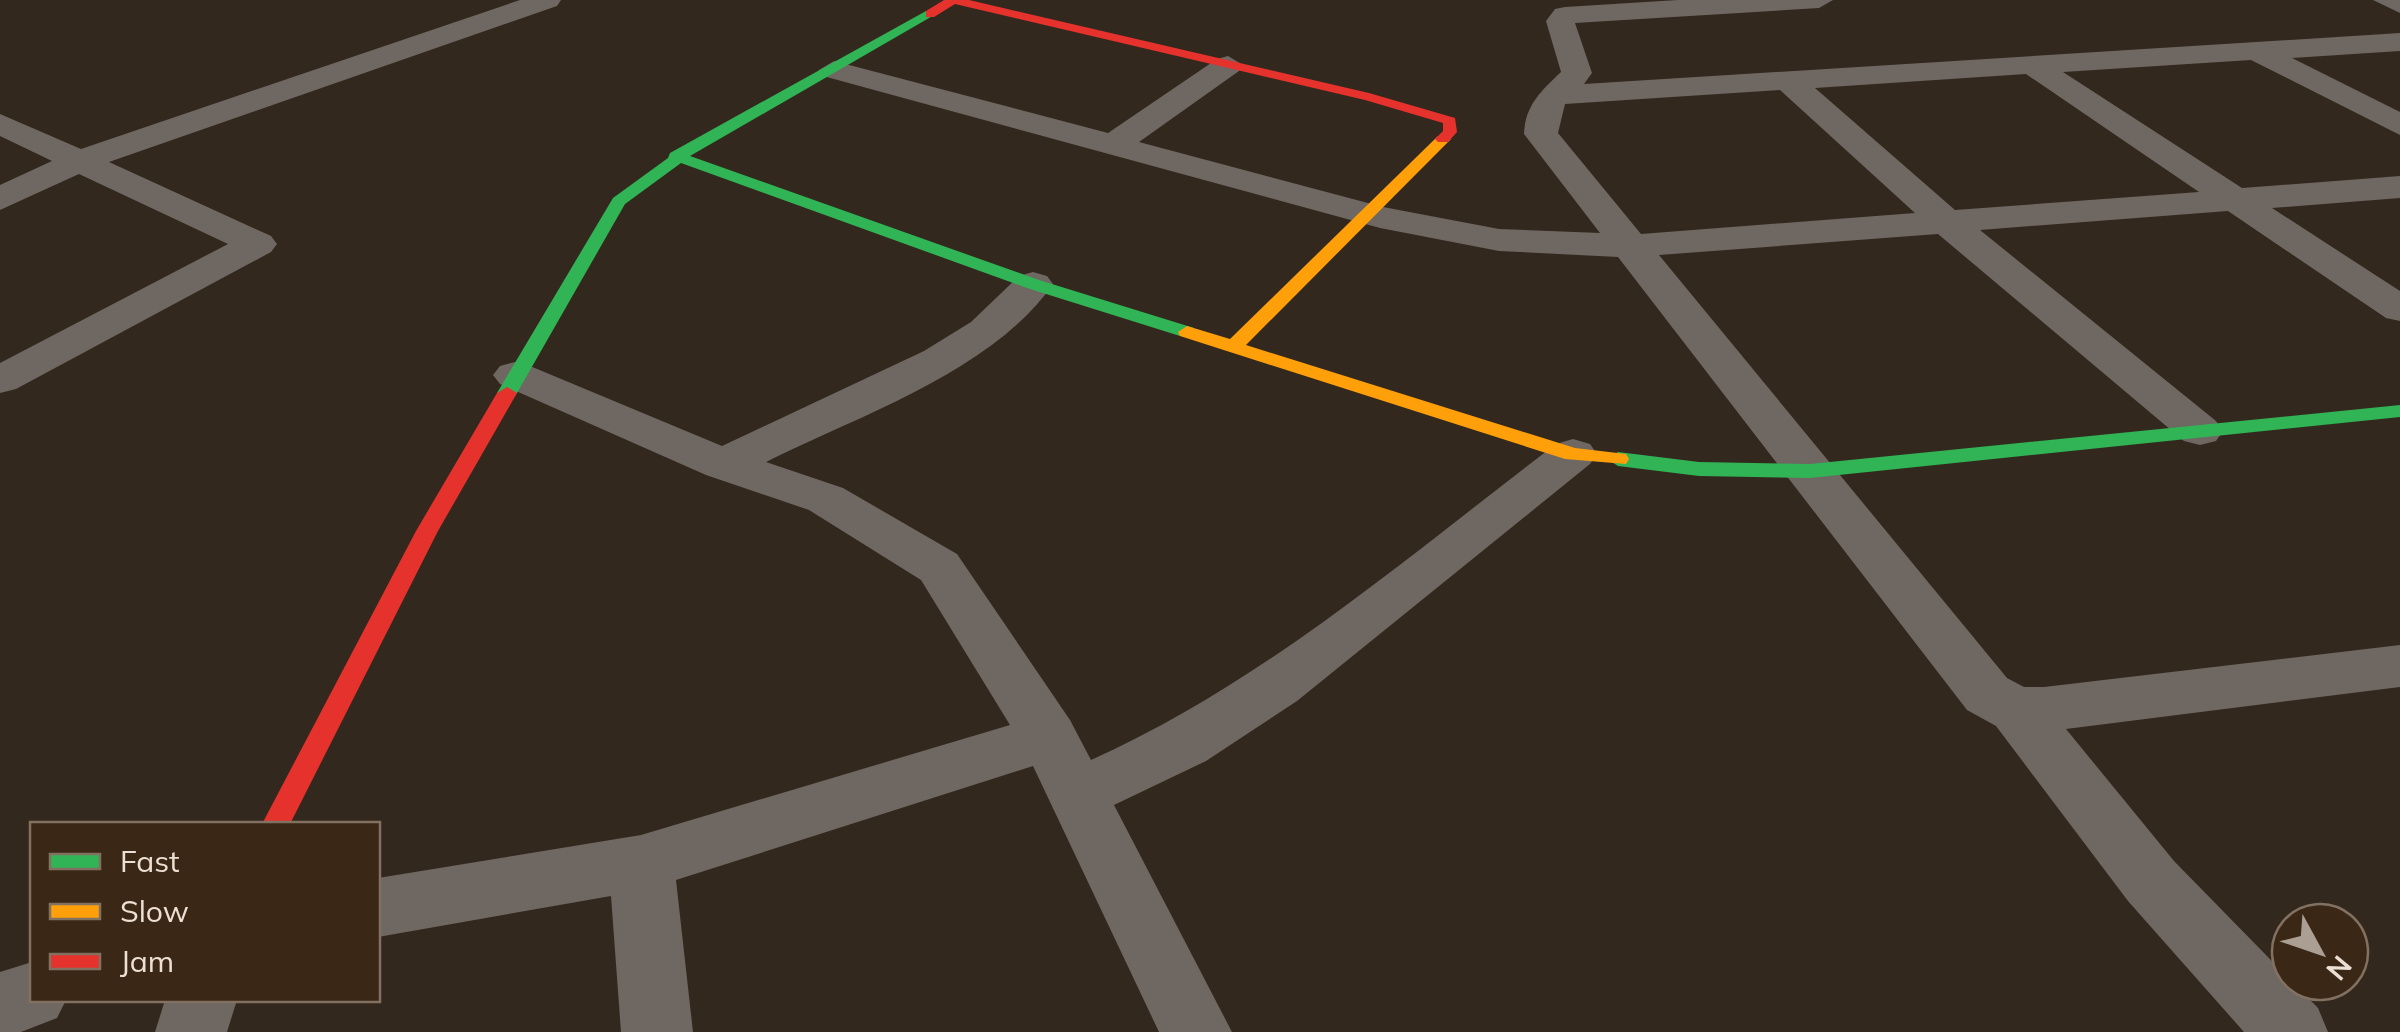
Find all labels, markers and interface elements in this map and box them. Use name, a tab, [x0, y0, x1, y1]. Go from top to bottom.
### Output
legend	[30, 822, 380, 1002]
text: Fast	[120, 842, 180, 880]
text: Slow	[120, 892, 189, 930]
north arrow	[2270, 902, 2370, 1002]
text: Jam	[120, 942, 174, 980]
text: N	[2319, 949, 2360, 988]

